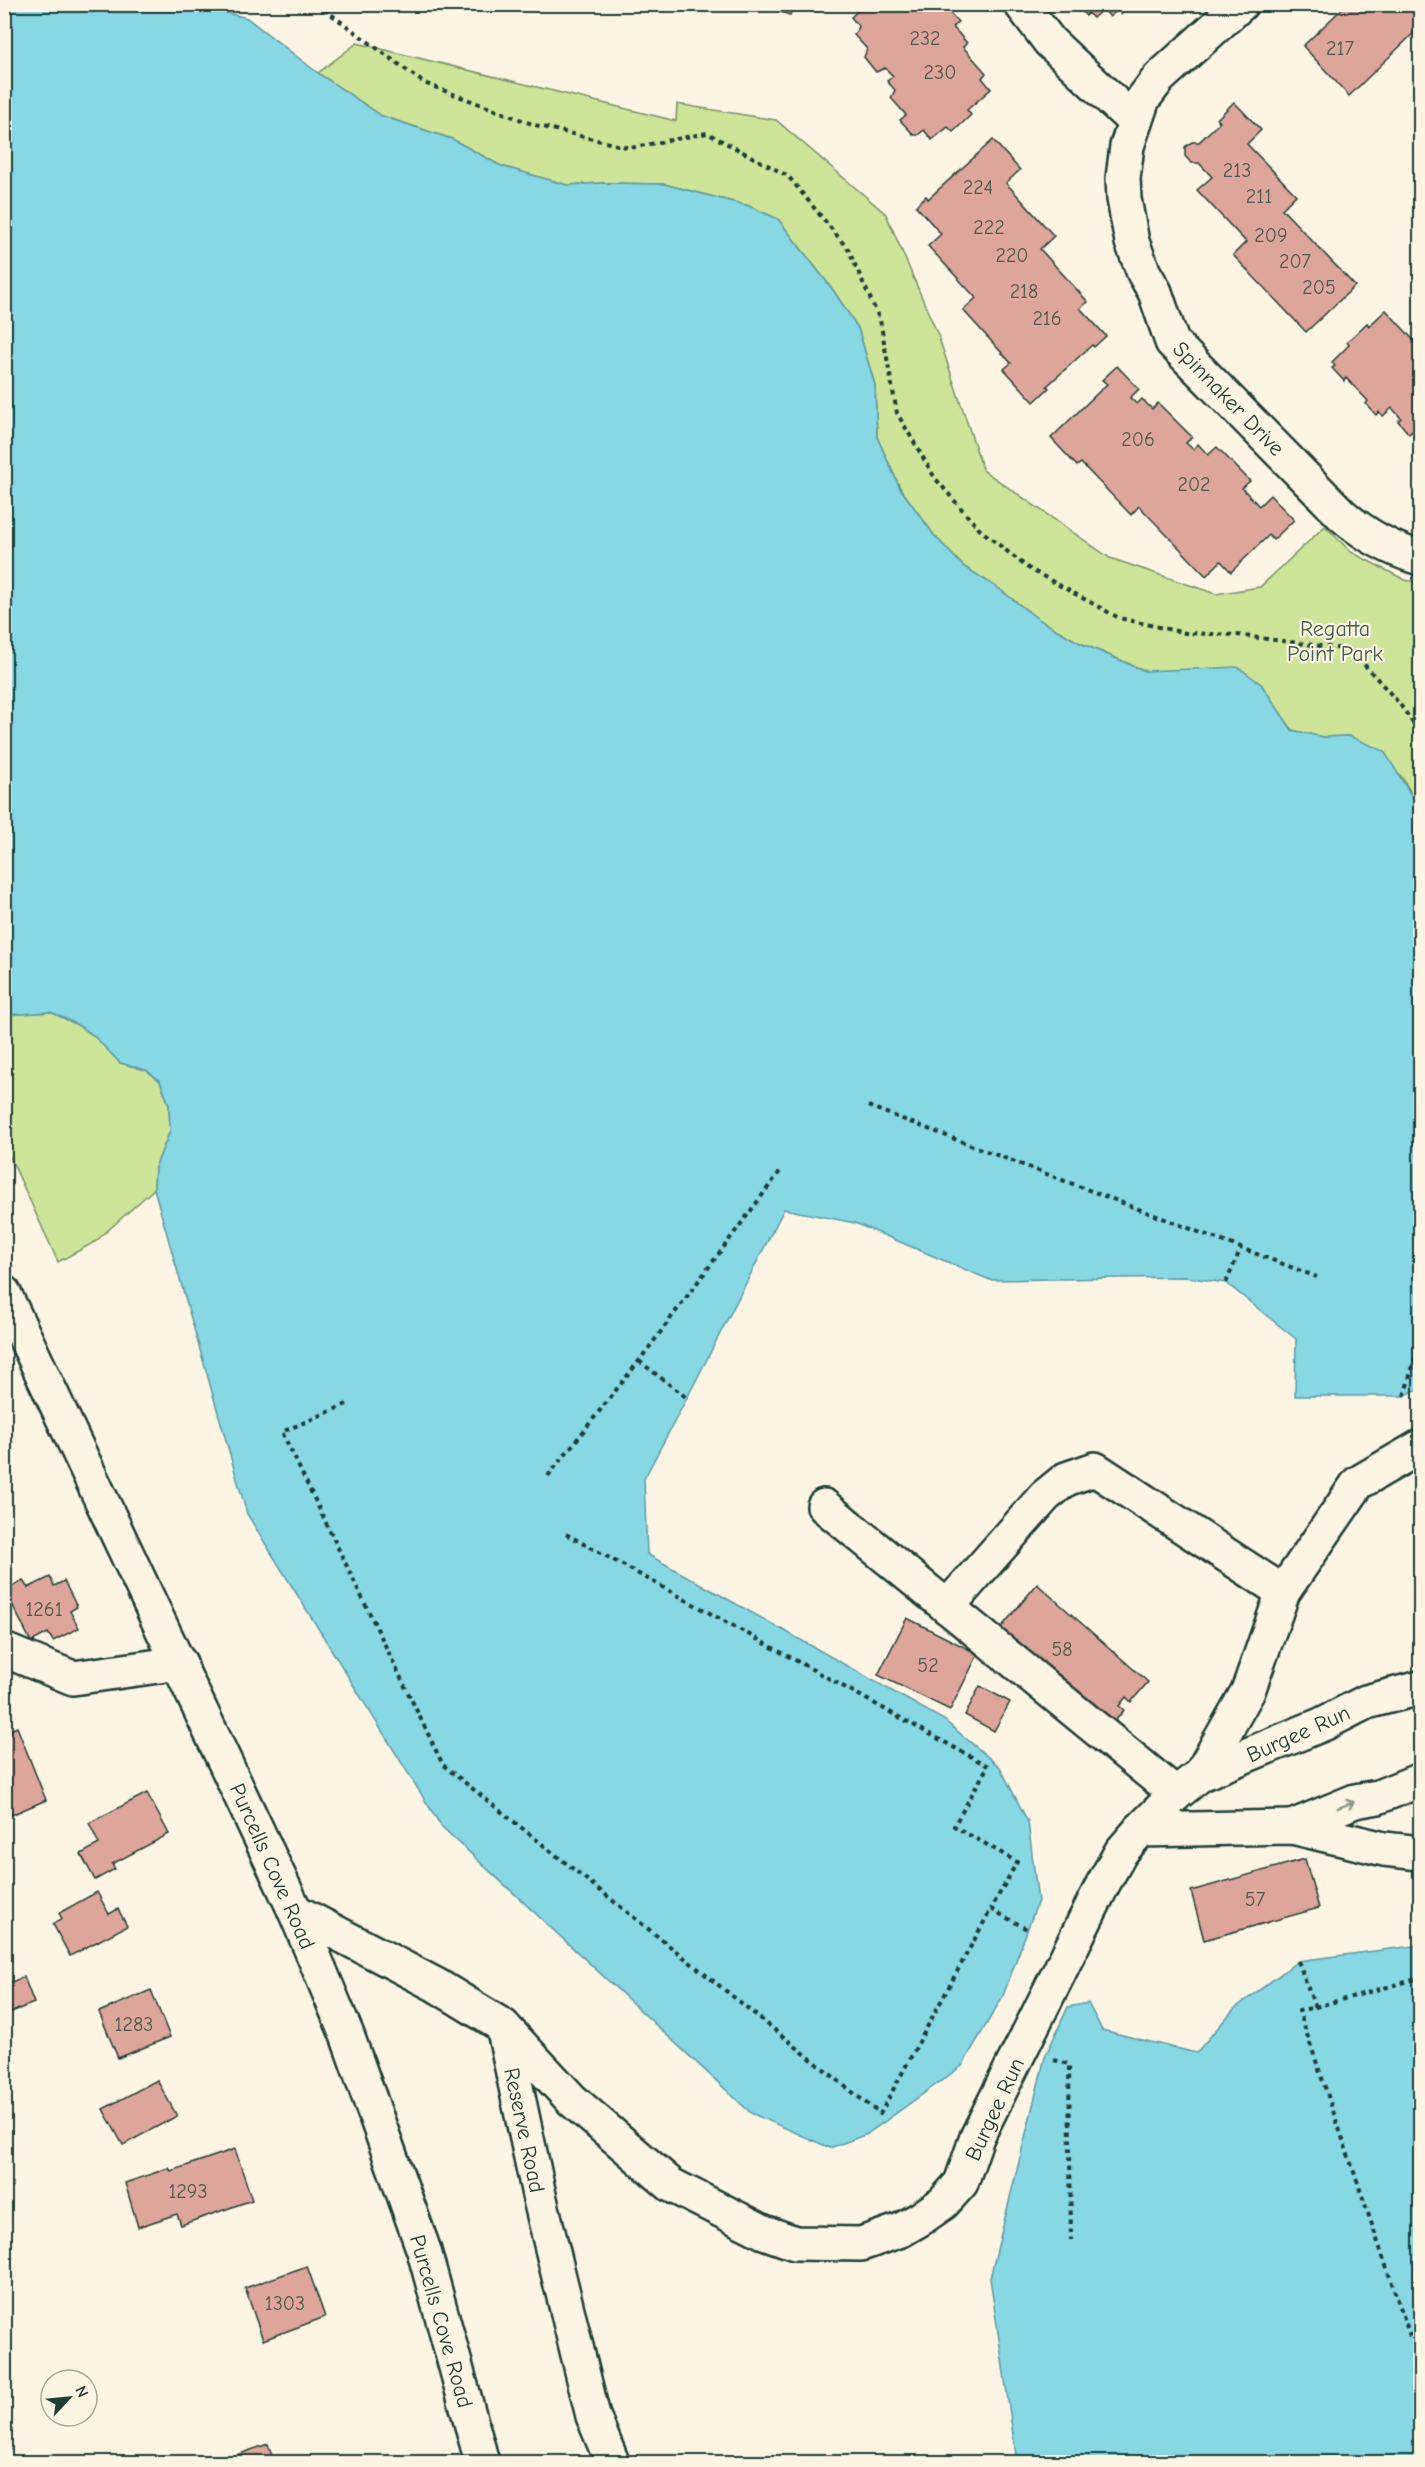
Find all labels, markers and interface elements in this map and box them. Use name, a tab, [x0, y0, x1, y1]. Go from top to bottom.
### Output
house number: 232	[909, 27, 941, 50]
house number: 217	[1326, 37, 1354, 60]
house number: 230	[924, 61, 956, 84]
house number: 213	[1223, 159, 1251, 182]
house number: 224	[963, 176, 993, 199]
house number: 211	[1246, 185, 1272, 208]
house number: 222	[973, 216, 1005, 239]
house number: 209	[1254, 224, 1288, 247]
house number: 220	[995, 244, 1029, 267]
house number: 207	[1279, 250, 1312, 273]
house number: 205	[1302, 276, 1336, 299]
house number: 218	[1010, 280, 1038, 303]
house number: 216	[1032, 307, 1062, 330]
street label: Spinnaker Drive	[1167, 336, 1289, 461]
house number: 206	[1121, 428, 1155, 451]
house number: 202	[1177, 473, 1211, 496]
park label: Regatta Point Park	[1287, 616, 1383, 667]
house number: 1261	[25, 1598, 63, 1621]
house number: 58	[1051, 1638, 1073, 1661]
house number: 52	[917, 1654, 939, 1677]
street label: Burgee Run	[1243, 1700, 1354, 1768]
street label: Purcells Cove Road	[224, 1779, 320, 1953]
one-way arrow	[1337, 1799, 1355, 1810]
house number: 57	[1245, 1888, 1266, 1911]
house number: 1283	[115, 2013, 153, 2036]
street label: Burgee Run	[960, 2054, 1030, 2165]
street label: Reserve Road	[498, 2065, 550, 2195]
house number: 1293	[168, 2180, 208, 2203]
street label: Purcells Cove Road	[404, 2232, 478, 2411]
house number: 1303	[265, 2292, 305, 2315]
north arrow	[39, 2368, 99, 2428]
text: N	[71, 2383, 92, 2400]

